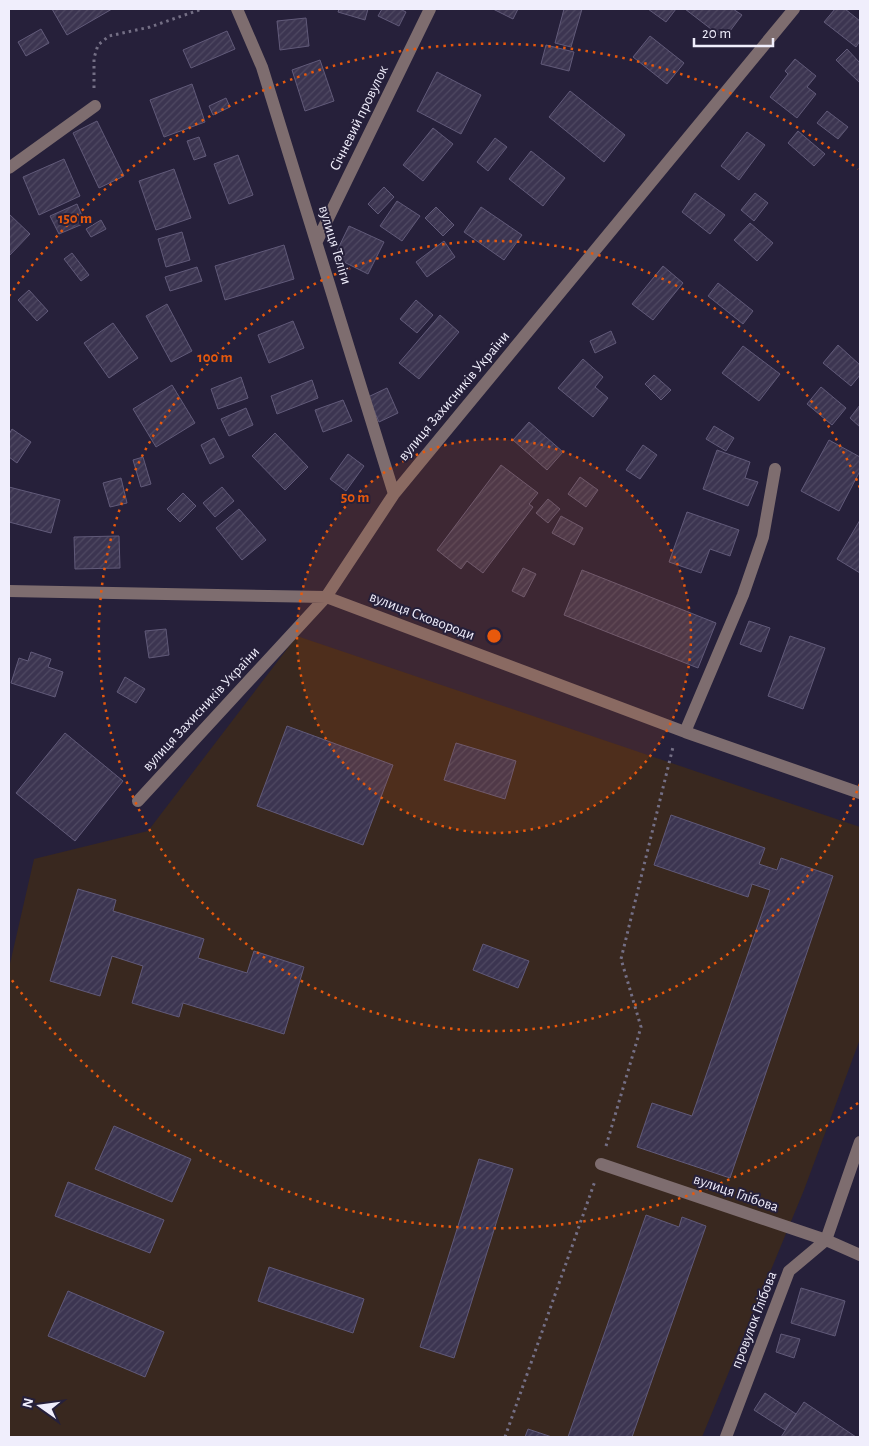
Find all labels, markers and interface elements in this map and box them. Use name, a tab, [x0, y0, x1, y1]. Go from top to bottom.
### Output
scale bar	[694, 15, 773, 47]
text: 20 m	[702, 26, 731, 41]
street label: Січневий провулок	[327, 63, 391, 173]
street label: вулиця Теліги	[316, 204, 354, 286]
text: 150 m	[58, 211, 92, 226]
street label: вулиця Захисників України	[396, 328, 512, 464]
text: 100 m	[197, 350, 233, 365]
text: 50 m	[341, 490, 369, 505]
street label: вулиця Сковороди	[367, 589, 477, 643]
centre of rings	[485, 627, 503, 645]
street label: вулиця Захисників України	[140, 644, 262, 774]
street label: вулиця Глібова	[692, 1171, 781, 1215]
street label: провулок Глібова	[729, 1269, 779, 1371]
north arrow	[15, 1381, 65, 1431]
text: N	[20, 1397, 36, 1410]

